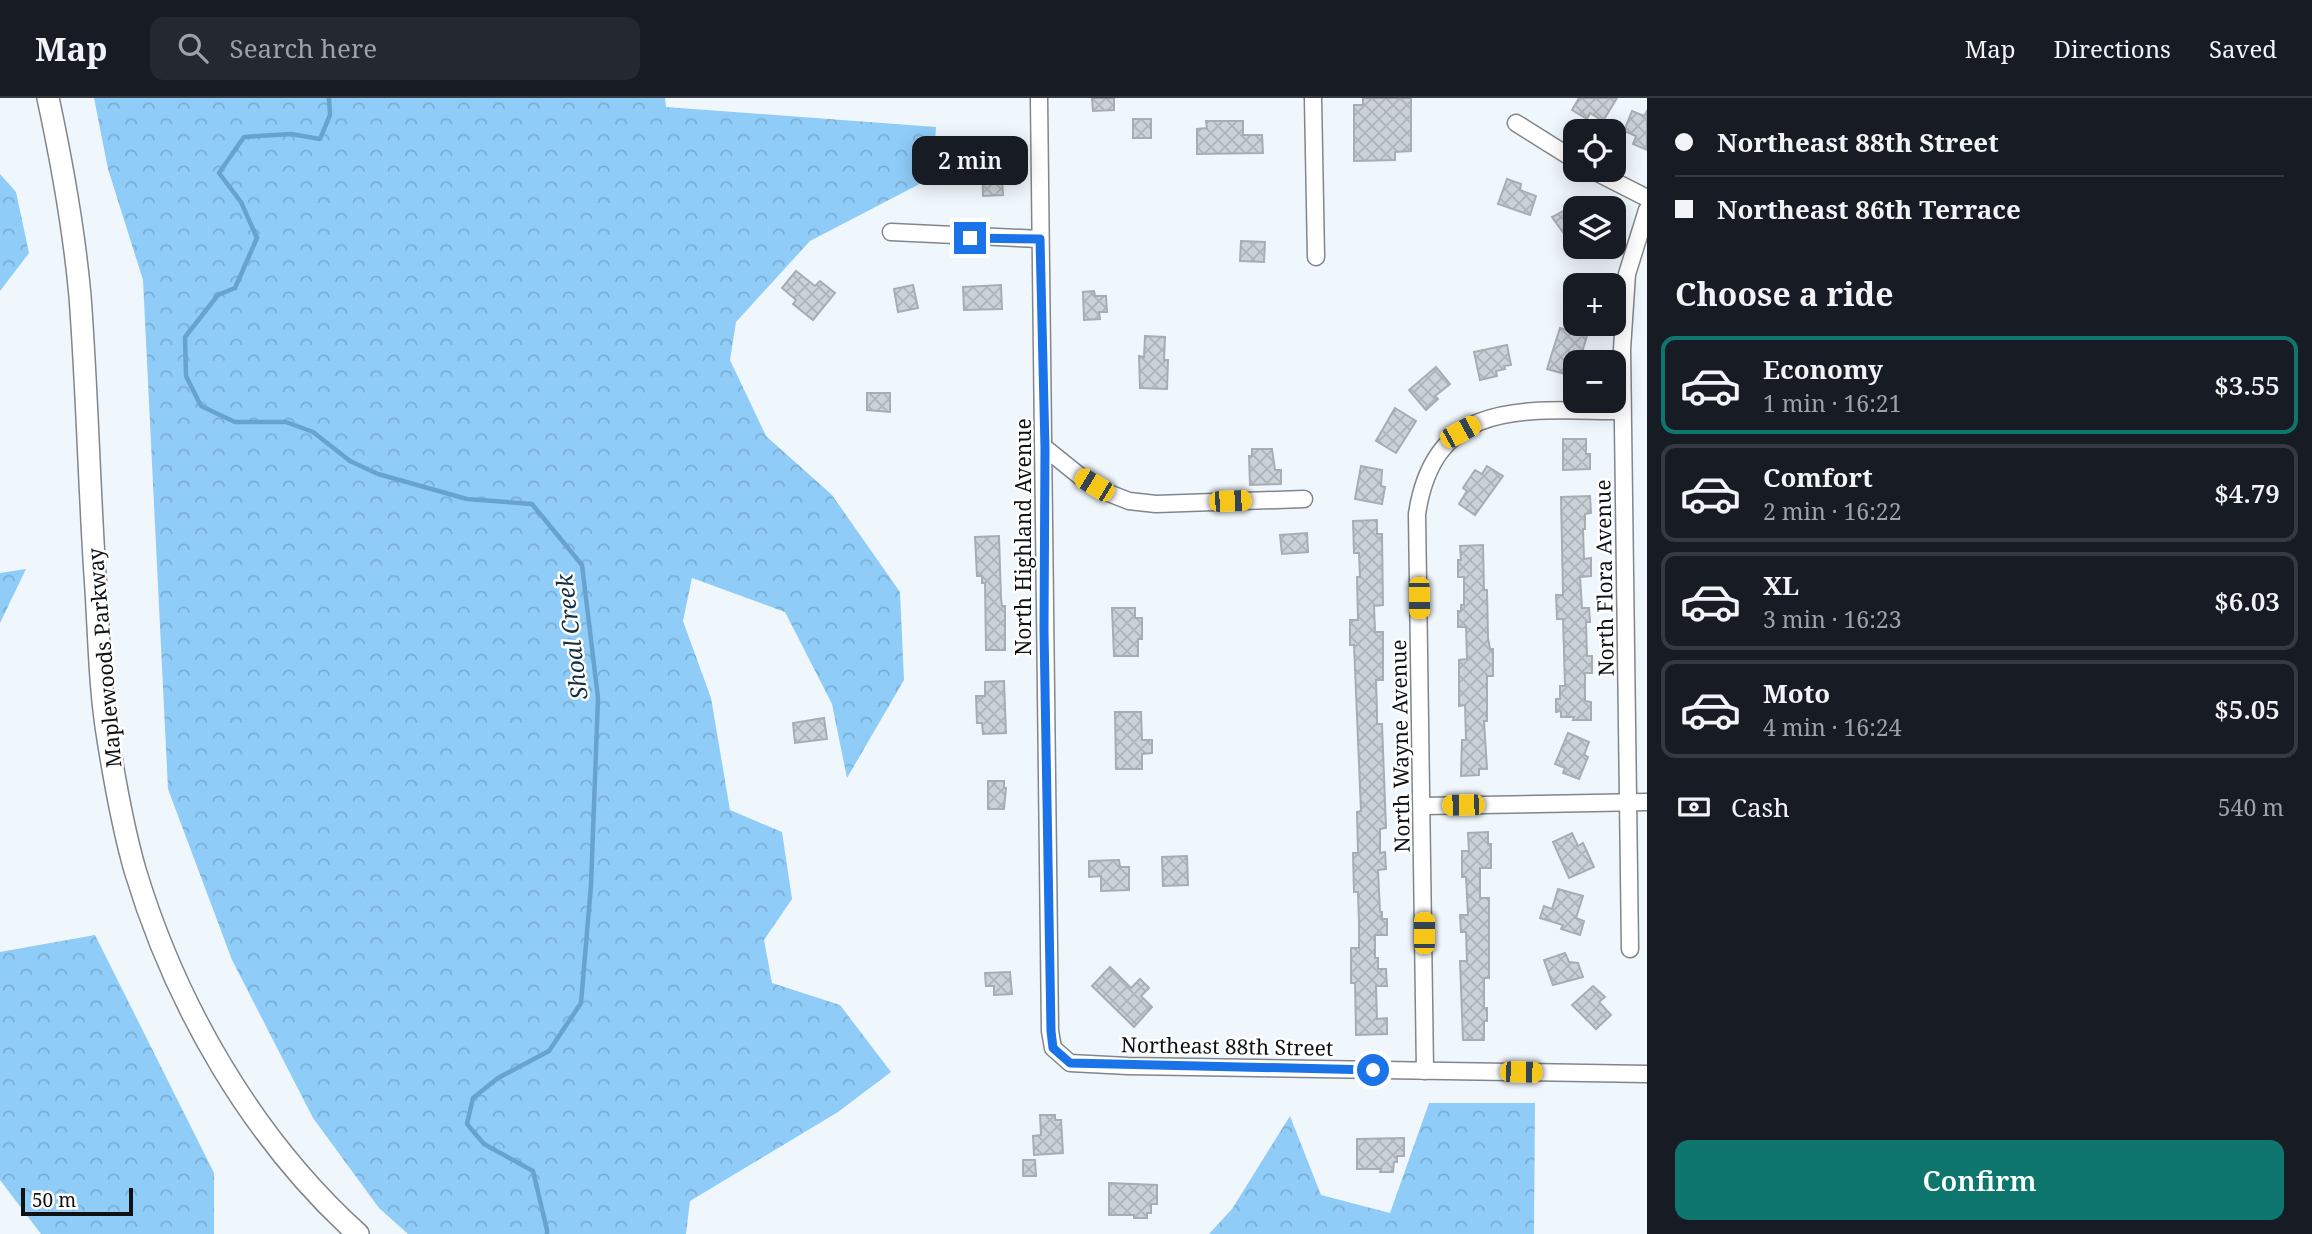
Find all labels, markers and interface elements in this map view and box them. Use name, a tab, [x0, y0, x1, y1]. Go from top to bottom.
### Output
search box	[150, 17, 640, 80]
text: Map	[35, 26, 108, 71]
icon: search	[174, 29, 212, 67]
text: Search here	[230, 30, 377, 66]
text: Map	[1965, 32, 2016, 65]
text: Directions	[2054, 32, 2171, 65]
text: Saved	[2209, 32, 2277, 65]
map controls	[1563, 119, 1626, 413]
button: locate	[1563, 119, 1626, 182]
text: Northeast 88th Street	[1717, 124, 1999, 160]
callout: 2 min	[912, 136, 1028, 186]
text: 2 min	[938, 144, 1002, 176]
text: Northeast 86th Terrace	[1717, 191, 2021, 227]
button: layers	[1563, 196, 1626, 259]
route end	[954, 222, 986, 254]
text: Choose a ride	[1675, 272, 1894, 315]
button: +	[1563, 273, 1626, 336]
button: −	[1563, 350, 1626, 413]
text: Economy	[1763, 351, 1883, 387]
icon: car	[1679, 354, 1742, 417]
text: $3.55	[2214, 367, 2280, 403]
text: 1 min · 16:21	[1763, 387, 1901, 419]
car	[1437, 413, 1484, 451]
street label: North Highland Avenue	[1009, 418, 1037, 656]
text: Comfort	[1763, 459, 1873, 495]
icon: car	[1679, 462, 1742, 525]
car	[1071, 465, 1118, 505]
text: $4.79	[2214, 475, 2280, 511]
street label: North Flora Avenue	[1588, 479, 1620, 677]
car	[1209, 490, 1252, 512]
text: 2 min · 16:22	[1763, 495, 1901, 527]
street label: Maplewoods Parkway	[80, 547, 128, 769]
text: XL	[1763, 567, 1799, 603]
icon: car	[1679, 570, 1742, 633]
water label: Shoal Creek	[547, 571, 595, 702]
car	[1409, 577, 1430, 619]
text: $6.03	[2214, 583, 2280, 619]
text: 3 min · 16:23	[1763, 603, 1901, 635]
street label: North Wayne Avenue	[1384, 639, 1416, 853]
text: Moto	[1763, 675, 1830, 711]
icon: car	[1679, 678, 1742, 741]
text: $5.05	[2214, 691, 2280, 727]
text: 4 min · 16:24	[1763, 711, 1901, 743]
icon: cash	[1675, 788, 1713, 826]
text: Cash	[1731, 789, 1790, 825]
text: 540 m	[2218, 791, 2284, 823]
car	[1442, 794, 1485, 816]
car	[1414, 912, 1435, 954]
street label: Northeast 88th Street	[1121, 1030, 1333, 1062]
route start	[1357, 1054, 1389, 1086]
car	[1500, 1061, 1543, 1083]
button: Confirm	[1675, 1140, 2284, 1220]
scale bar	[21, 1185, 133, 1217]
text: 50 m	[32, 1187, 76, 1213]

